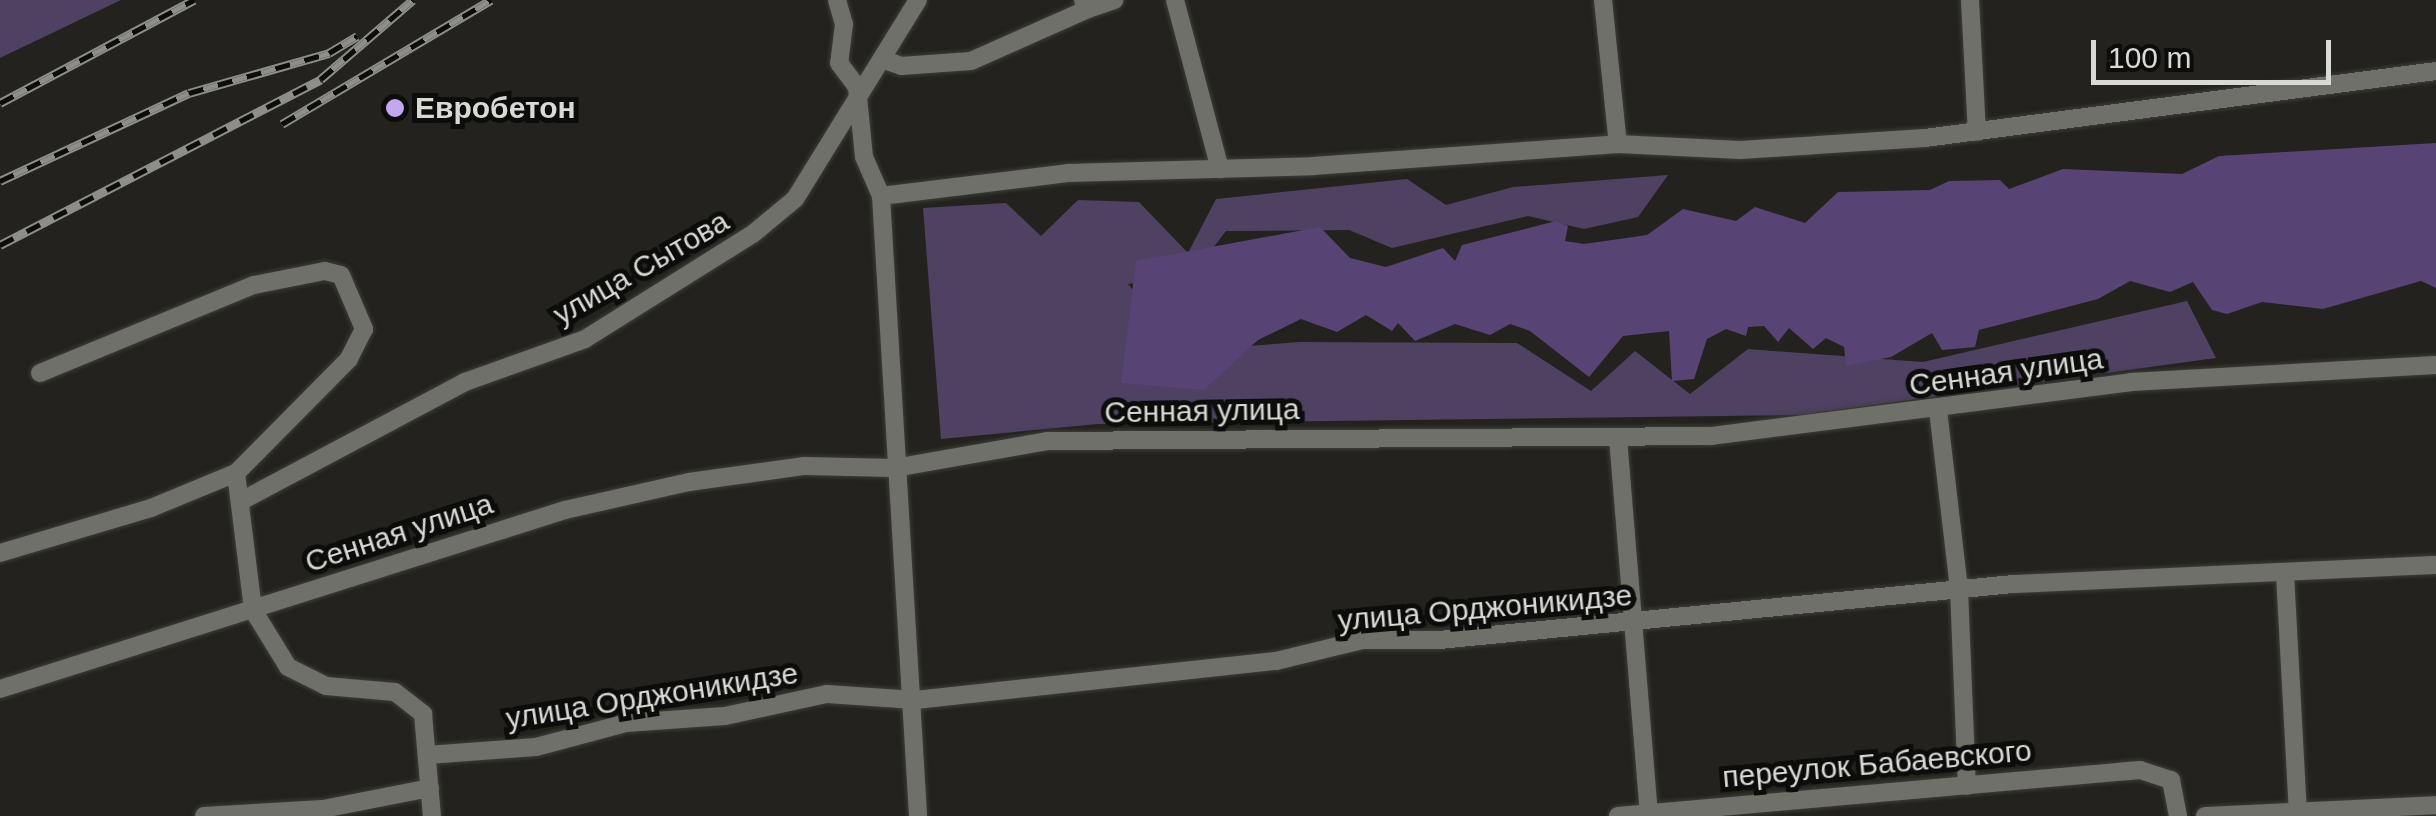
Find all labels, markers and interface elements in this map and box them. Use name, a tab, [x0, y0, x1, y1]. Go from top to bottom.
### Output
scale bar	[2096, 20, 2336, 82]
text: 100 m	[2108, 41, 2191, 74]
place label: Евробетон	[415, 90, 576, 126]
marker: Евробетон	[384, 97, 406, 119]
street label: улица Сытова	[547, 203, 735, 333]
street label: Сенная улица	[1907, 341, 2105, 403]
street label: Сенная улица	[1104, 391, 1300, 431]
street label: Сенная улица	[301, 486, 497, 580]
street label: улица Орджоникидзе	[1336, 577, 1634, 639]
street label: улица Орджоникидзе	[503, 655, 801, 737]
street label: переулок Бабаевского	[1721, 733, 2033, 795]

